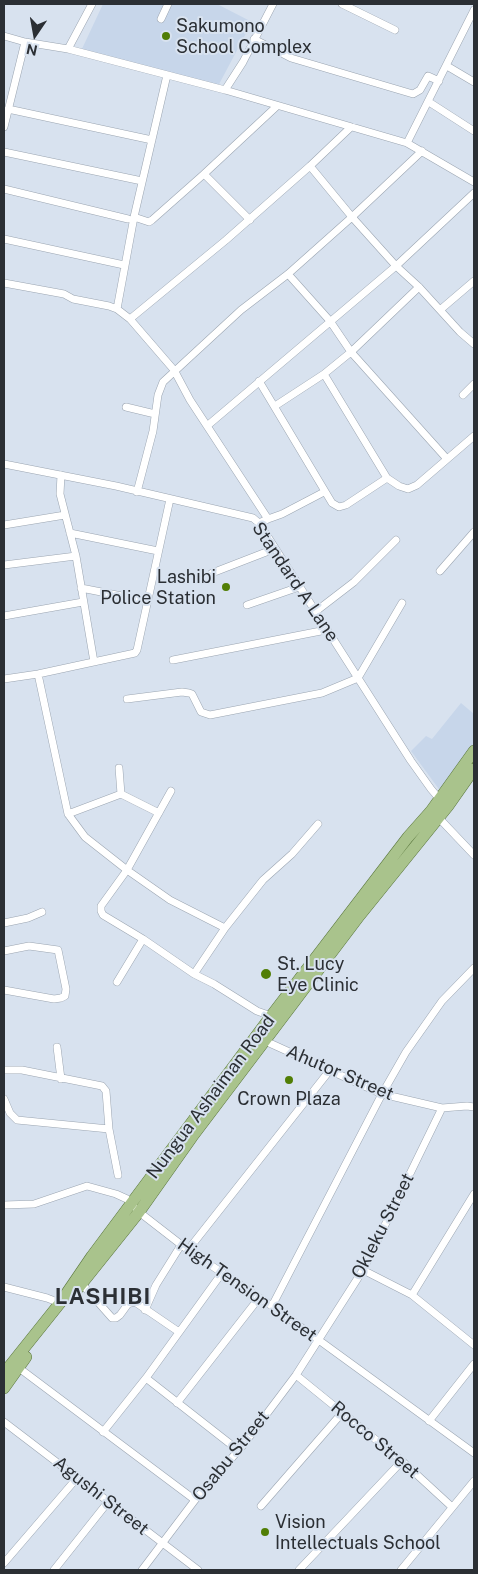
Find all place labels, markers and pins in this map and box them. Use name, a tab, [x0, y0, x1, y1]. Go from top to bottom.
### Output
place label: Sakumono School Complex	[176, 15, 312, 58]
marker: Sakumono School Complex	[160, 30, 172, 42]
place label: Lashibi Police Station	[100, 566, 216, 608]
marker: Lashibi Police Station	[220, 581, 232, 593]
place label: St. Lucy Eye Clinic	[277, 953, 359, 996]
marker: St. Lucy Eye Clinic	[259, 967, 273, 981]
marker: Crown Plaza	[283, 1074, 295, 1086]
place label: Crown Plaza	[237, 1088, 341, 1110]
place label: Vision Intellectuals School	[275, 1511, 441, 1554]
marker: Vision Intellectuals School	[259, 1526, 271, 1538]

